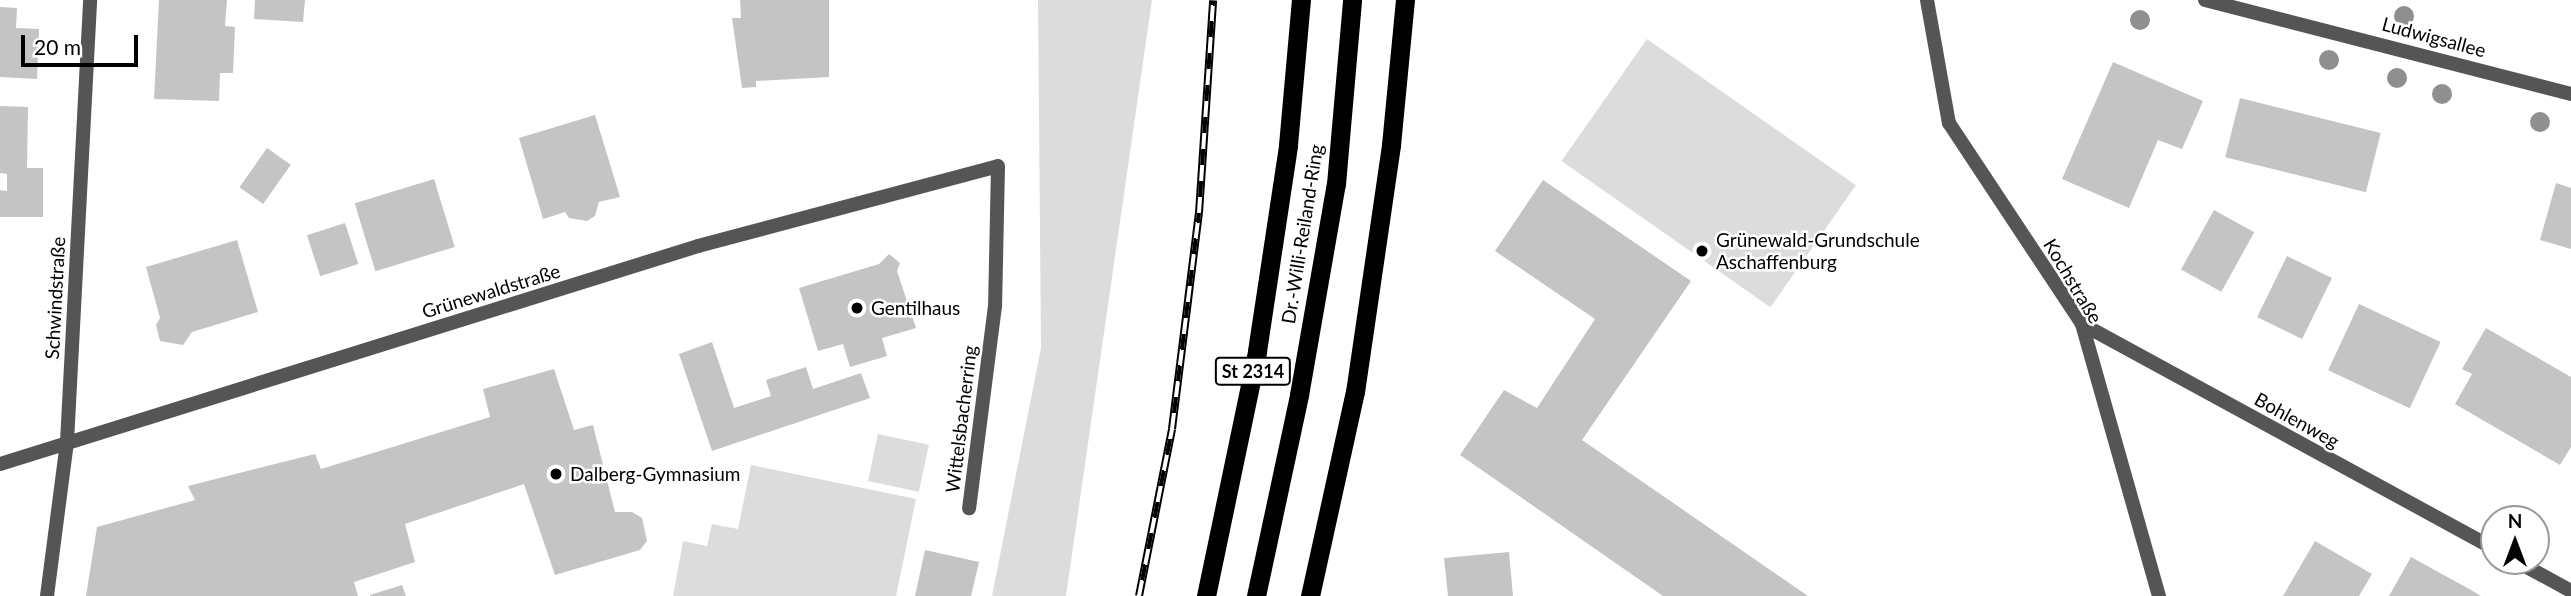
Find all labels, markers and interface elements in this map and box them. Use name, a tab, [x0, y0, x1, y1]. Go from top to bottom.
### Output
street label: Ludwigsallee	[2380, 12, 2488, 62]
scale bar	[24, 21, 142, 65]
text: 20 m	[34, 34, 81, 59]
street label: Dr.-Willi-Reiland-Ring	[1277, 143, 1327, 325]
place label: Grünewald-Grundschule Aschaffenburg	[1716, 229, 1920, 273]
street label: Kochstraße	[2039, 235, 2107, 327]
street label: Schwindstraße	[40, 236, 70, 360]
marker: Grünewald-Grundschule Aschaffenburg	[1694, 243, 1710, 259]
street label: Grünewaldstraße	[419, 259, 563, 323]
place label: Gentilhaus	[871, 297, 960, 319]
marker: Gentilhaus	[849, 300, 865, 316]
street label: Wittelsbacherring	[941, 344, 981, 494]
road number: St 2314	[1214, 356, 1292, 386]
street label: Bohlenweg	[2251, 387, 2343, 453]
place label: Dalberg-Gymnasium	[570, 463, 740, 485]
marker: Dalberg-Gymnasium	[548, 466, 564, 482]
north arrow	[2480, 505, 2550, 575]
text: N	[2508, 509, 2522, 532]

